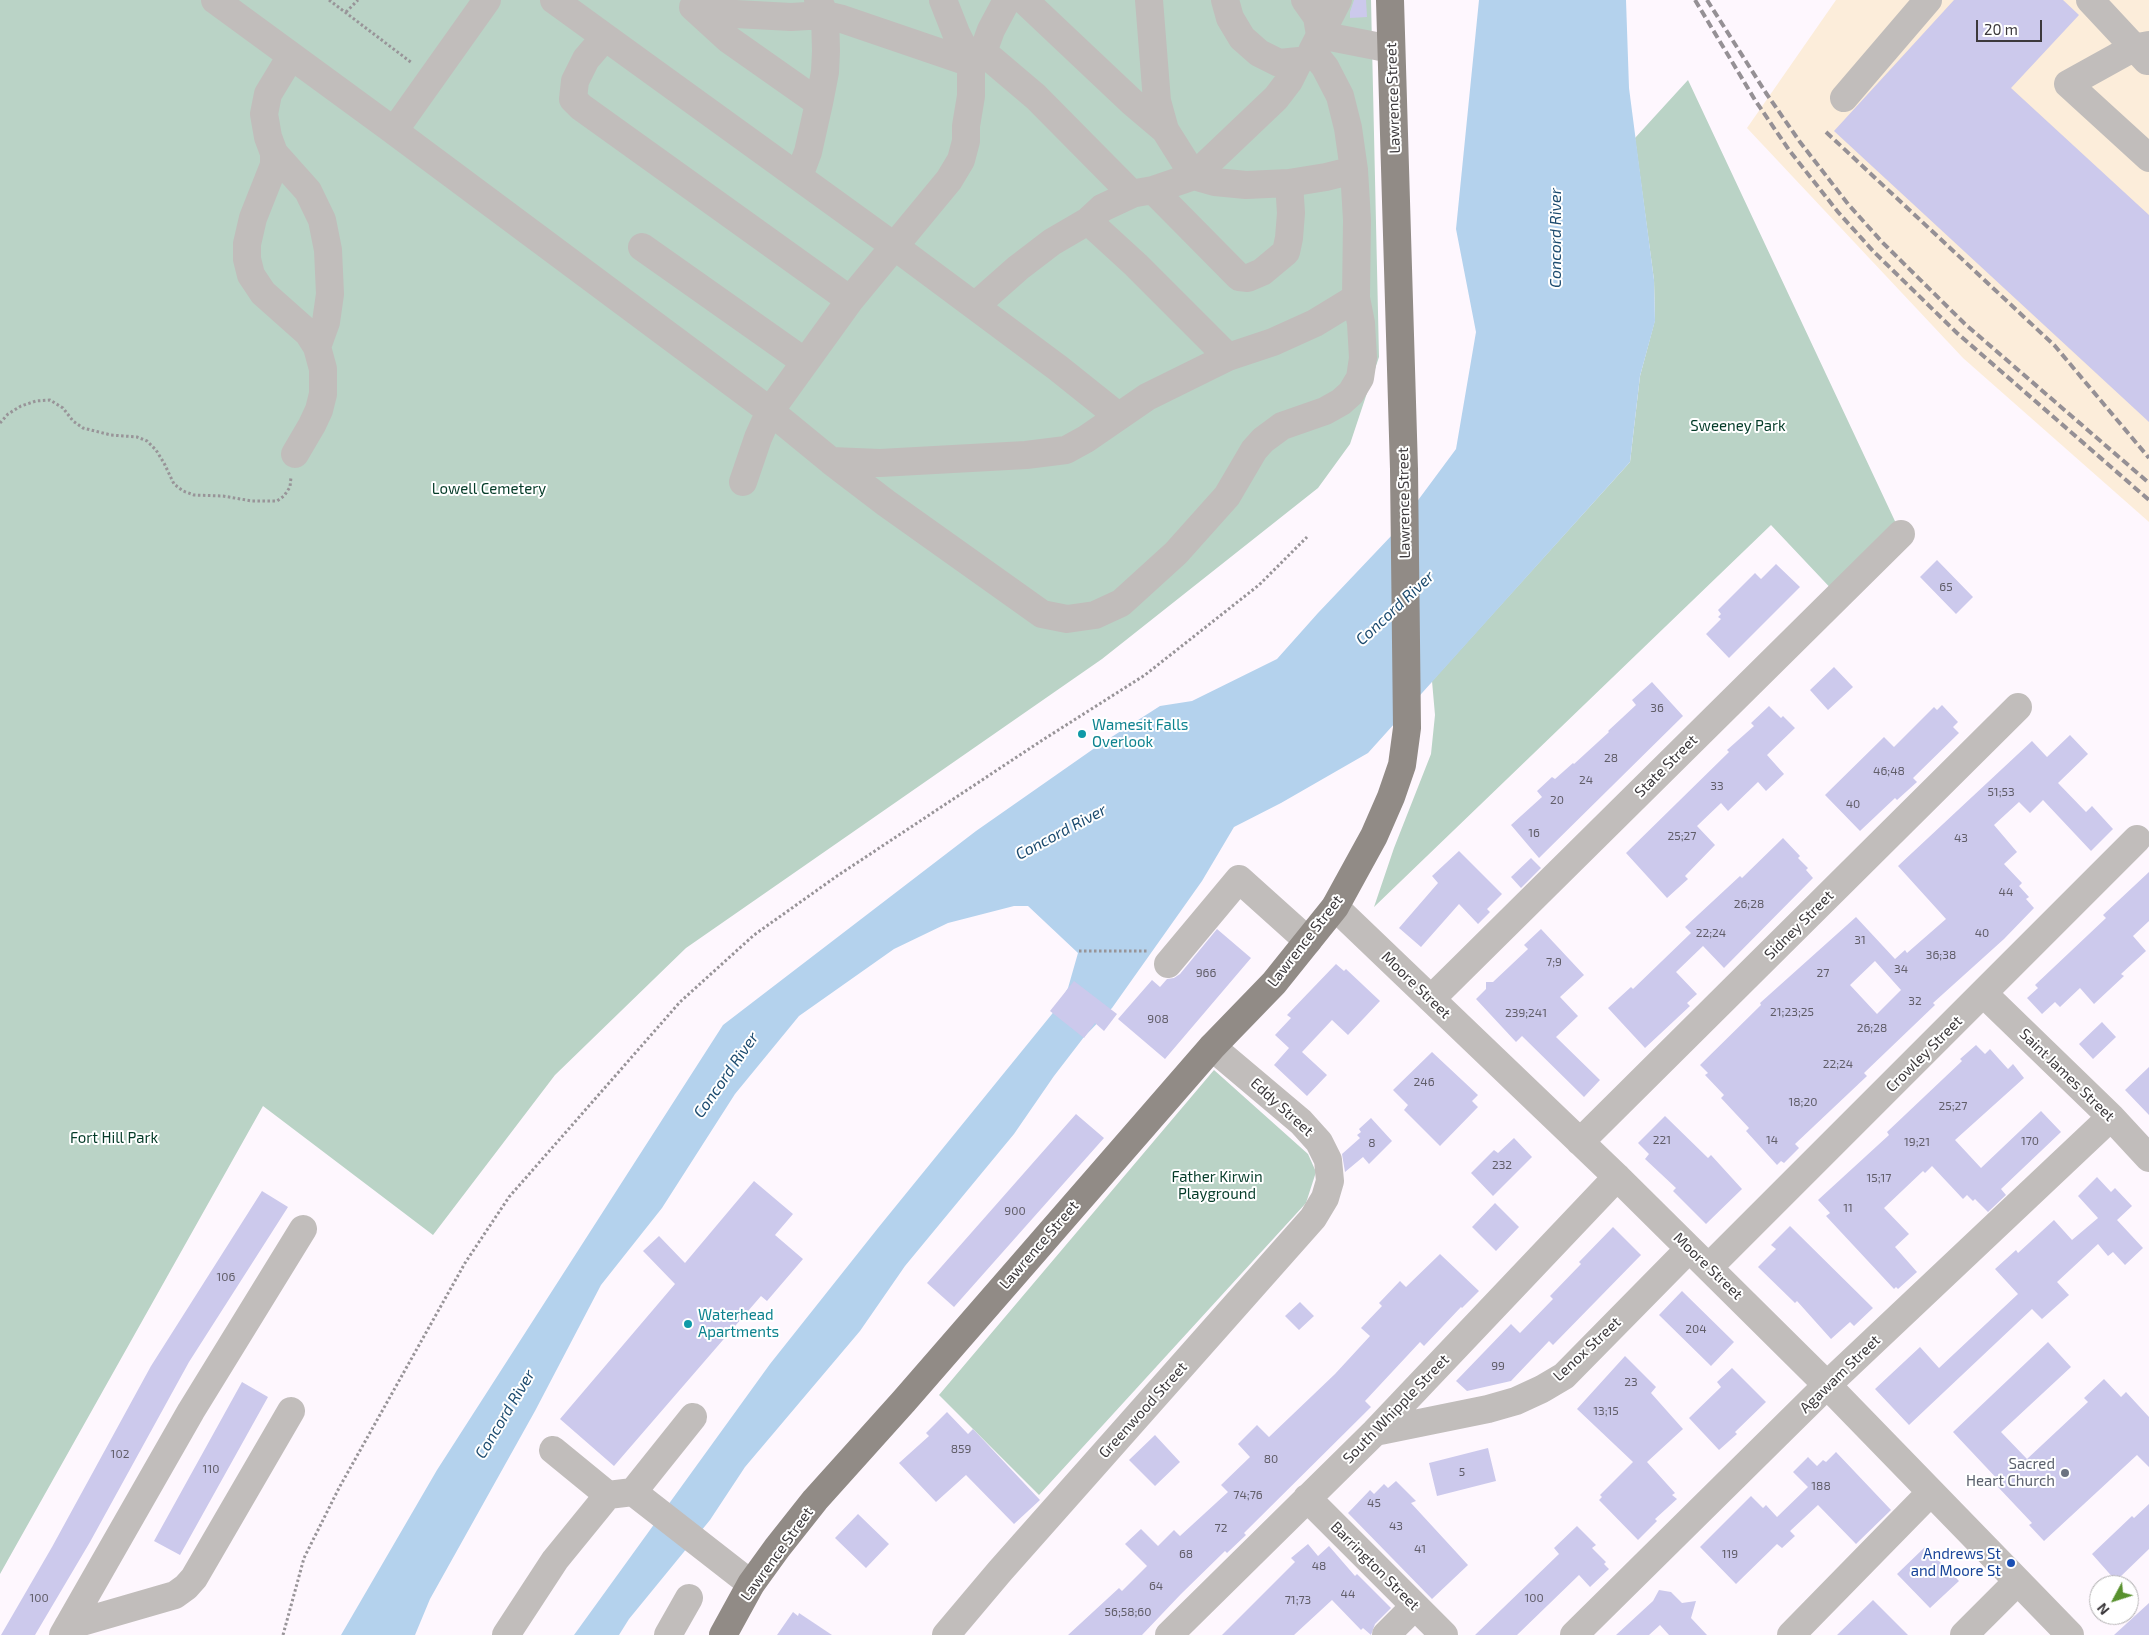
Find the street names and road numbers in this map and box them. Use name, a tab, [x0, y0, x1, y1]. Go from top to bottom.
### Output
street label: Lawrence Street	[1382, 42, 1404, 154]
street label: Lawrence Street	[1394, 447, 1414, 559]
street label: State Street	[1631, 731, 1701, 801]
street label: Sidney Street	[1761, 887, 1837, 963]
street label: Lawrence Street	[1264, 892, 1346, 990]
street label: Moore Street	[1378, 948, 1454, 1022]
street label: Crowley Street	[1882, 1012, 1966, 1096]
street label: Saint James Street	[2016, 1025, 2118, 1125]
street label: Eddy Street	[1247, 1074, 1317, 1140]
street label: Lawrence Street	[996, 1197, 1082, 1293]
street label: Moore Street	[1670, 1229, 1746, 1303]
street label: Lenox Street	[1550, 1313, 1624, 1385]
street label: Agawam Street	[1796, 1331, 1884, 1417]
street label: South Whipple Street	[1339, 1351, 1453, 1467]
street label: Greenwood Street	[1095, 1358, 1191, 1462]
street label: Lawrence Street	[737, 1504, 817, 1604]
street label: Barrington Street	[1327, 1518, 1423, 1614]

